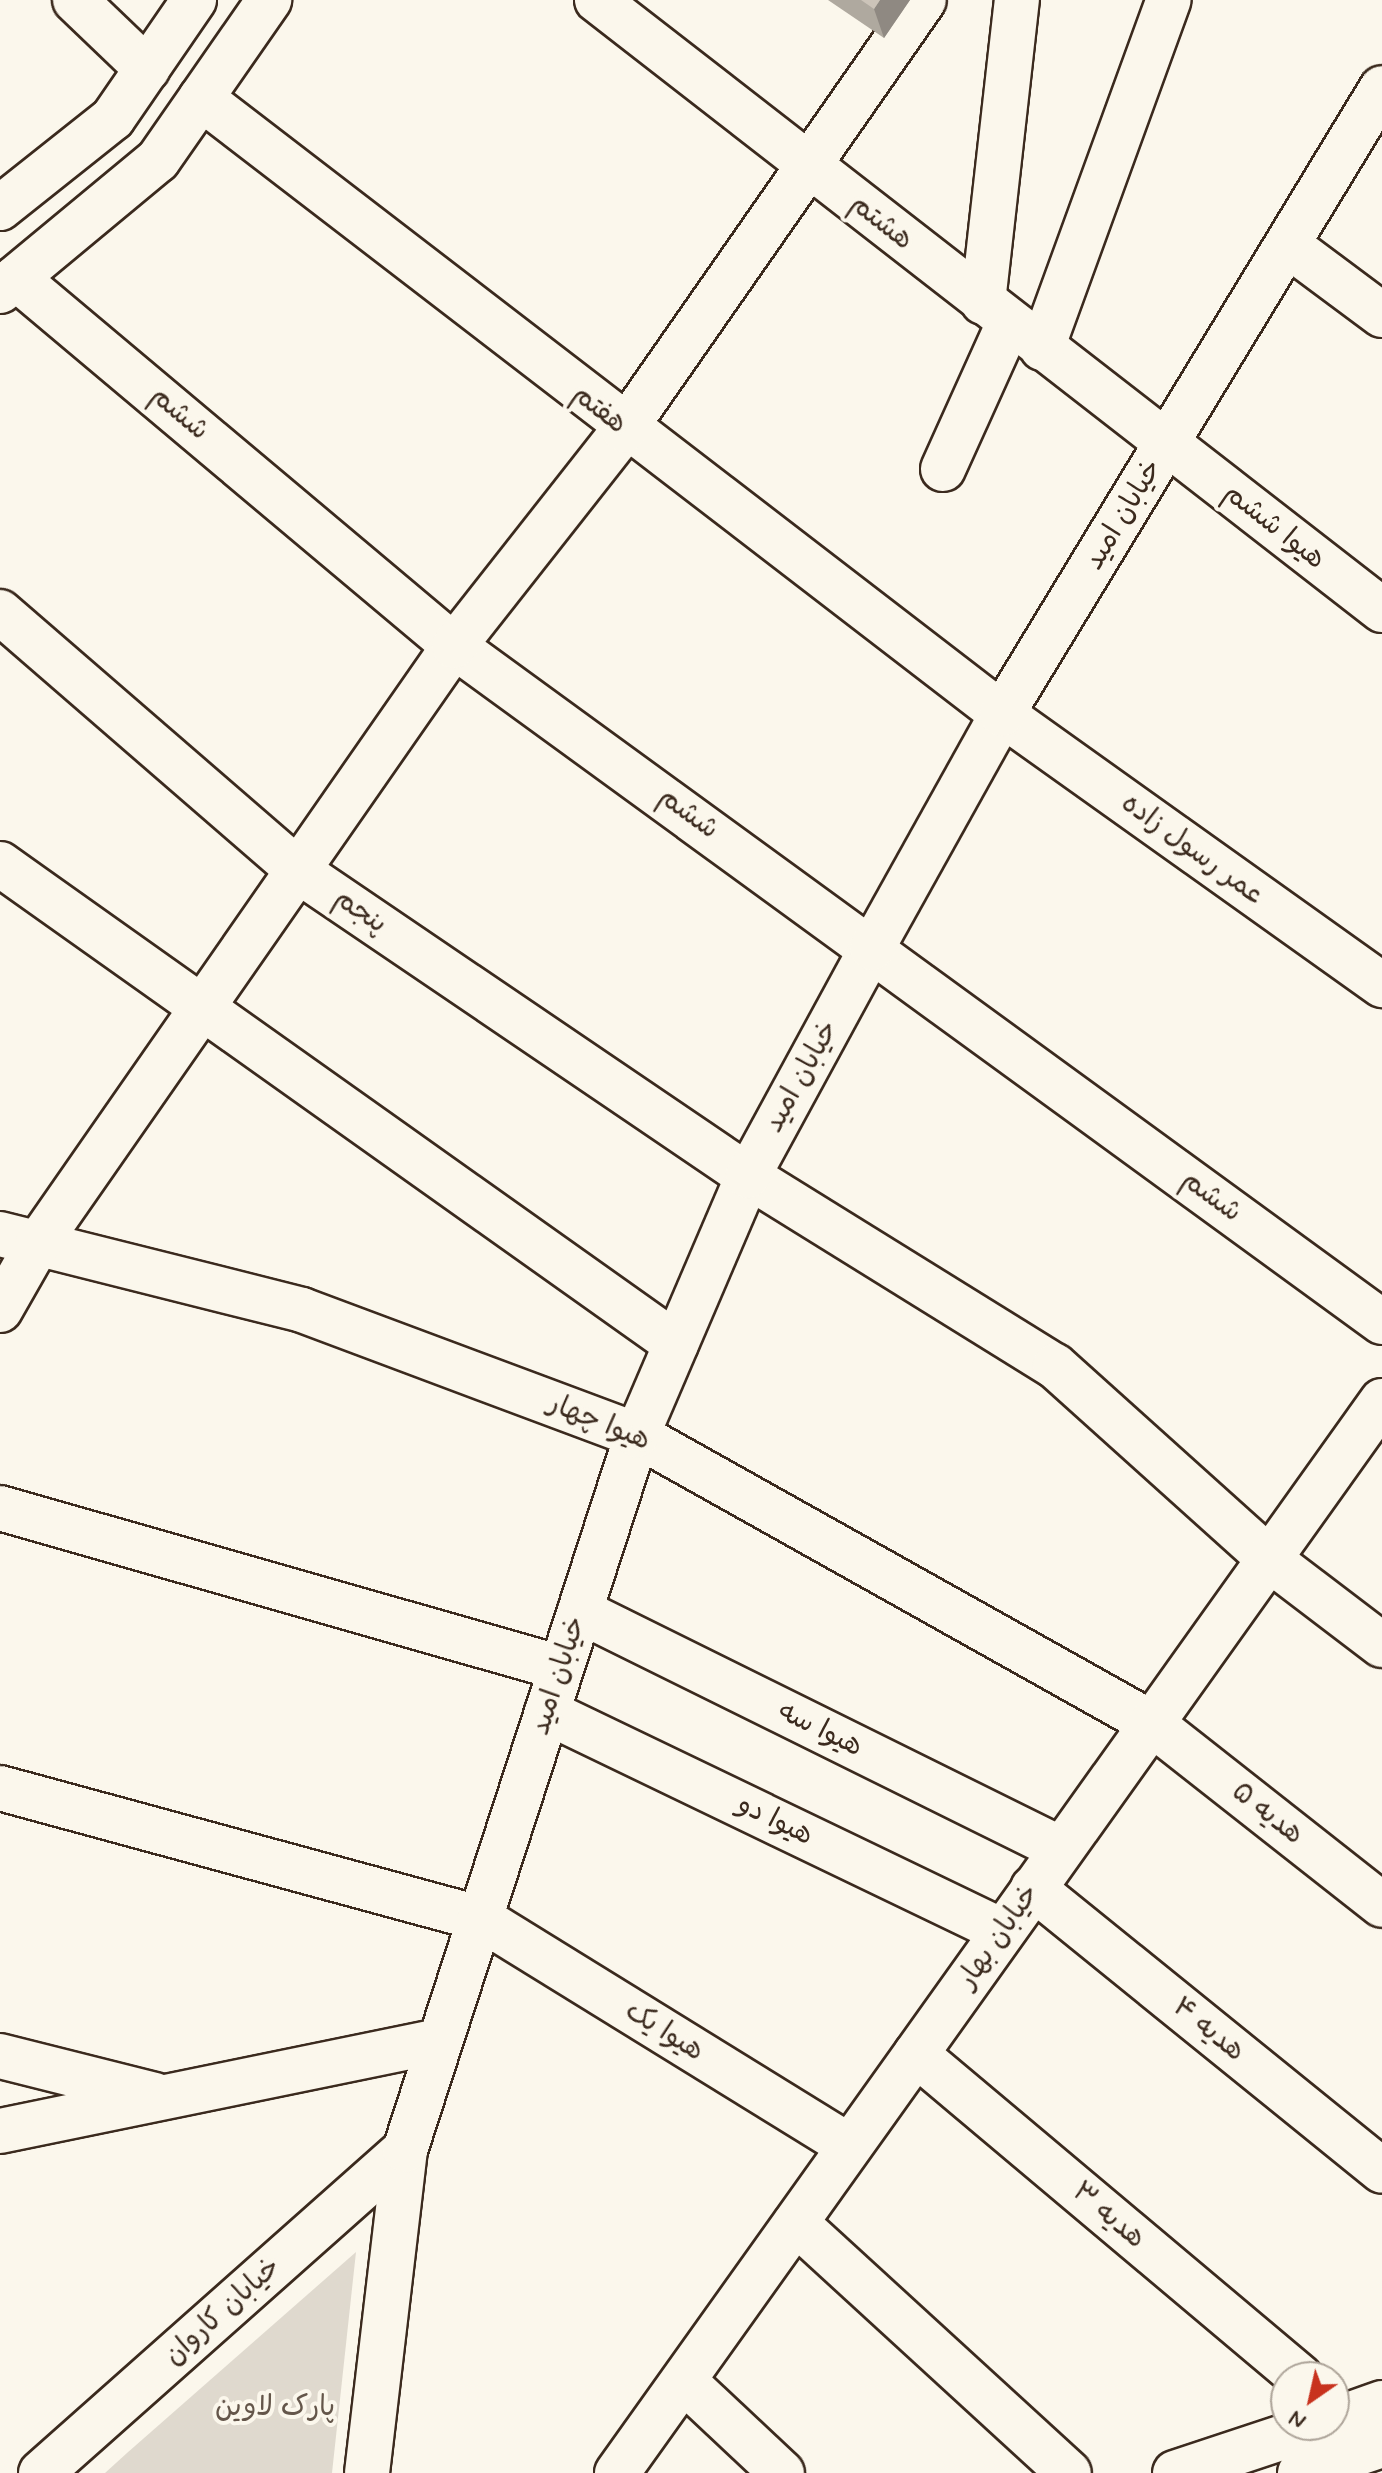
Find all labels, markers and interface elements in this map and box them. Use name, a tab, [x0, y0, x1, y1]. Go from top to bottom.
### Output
street label: هشتم	[843, 188, 919, 258]
street label: هفتم	[565, 378, 633, 442]
street label: ششم	[143, 380, 215, 448]
street label: خیابان امید	[1078, 454, 1170, 576]
street label: هیوا ششم	[1217, 477, 1331, 577]
street label: ششم	[651, 781, 725, 847]
street label: عمر رسول زاده	[1114, 787, 1270, 913]
street label: پنجم	[327, 882, 393, 942]
street label: خیابان امید	[758, 1015, 846, 1139]
street label: ششم	[1174, 1164, 1248, 1230]
street label: هیوا چهار	[543, 1387, 655, 1459]
street label: خیابان امید	[524, 1612, 594, 1740]
street label: هیوا سه	[772, 1695, 868, 1765]
street label: هدیه ۵	[1224, 1776, 1310, 1852]
street label: هیوا دو	[732, 1788, 818, 1854]
street label: خیابان بهار	[951, 1878, 1047, 1996]
street label: هدیه ۴	[1165, 1991, 1251, 2069]
street label: هیوا یک	[618, 1995, 710, 2069]
street label: هدیه ۳	[1064, 2176, 1152, 2256]
street label: خیابان کاروان	[158, 2251, 288, 2373]
north arrow	[1270, 2361, 1350, 2441]
park label: پارک لاوین	[215, 2391, 335, 2425]
text: N	[1284, 2404, 1312, 2435]

